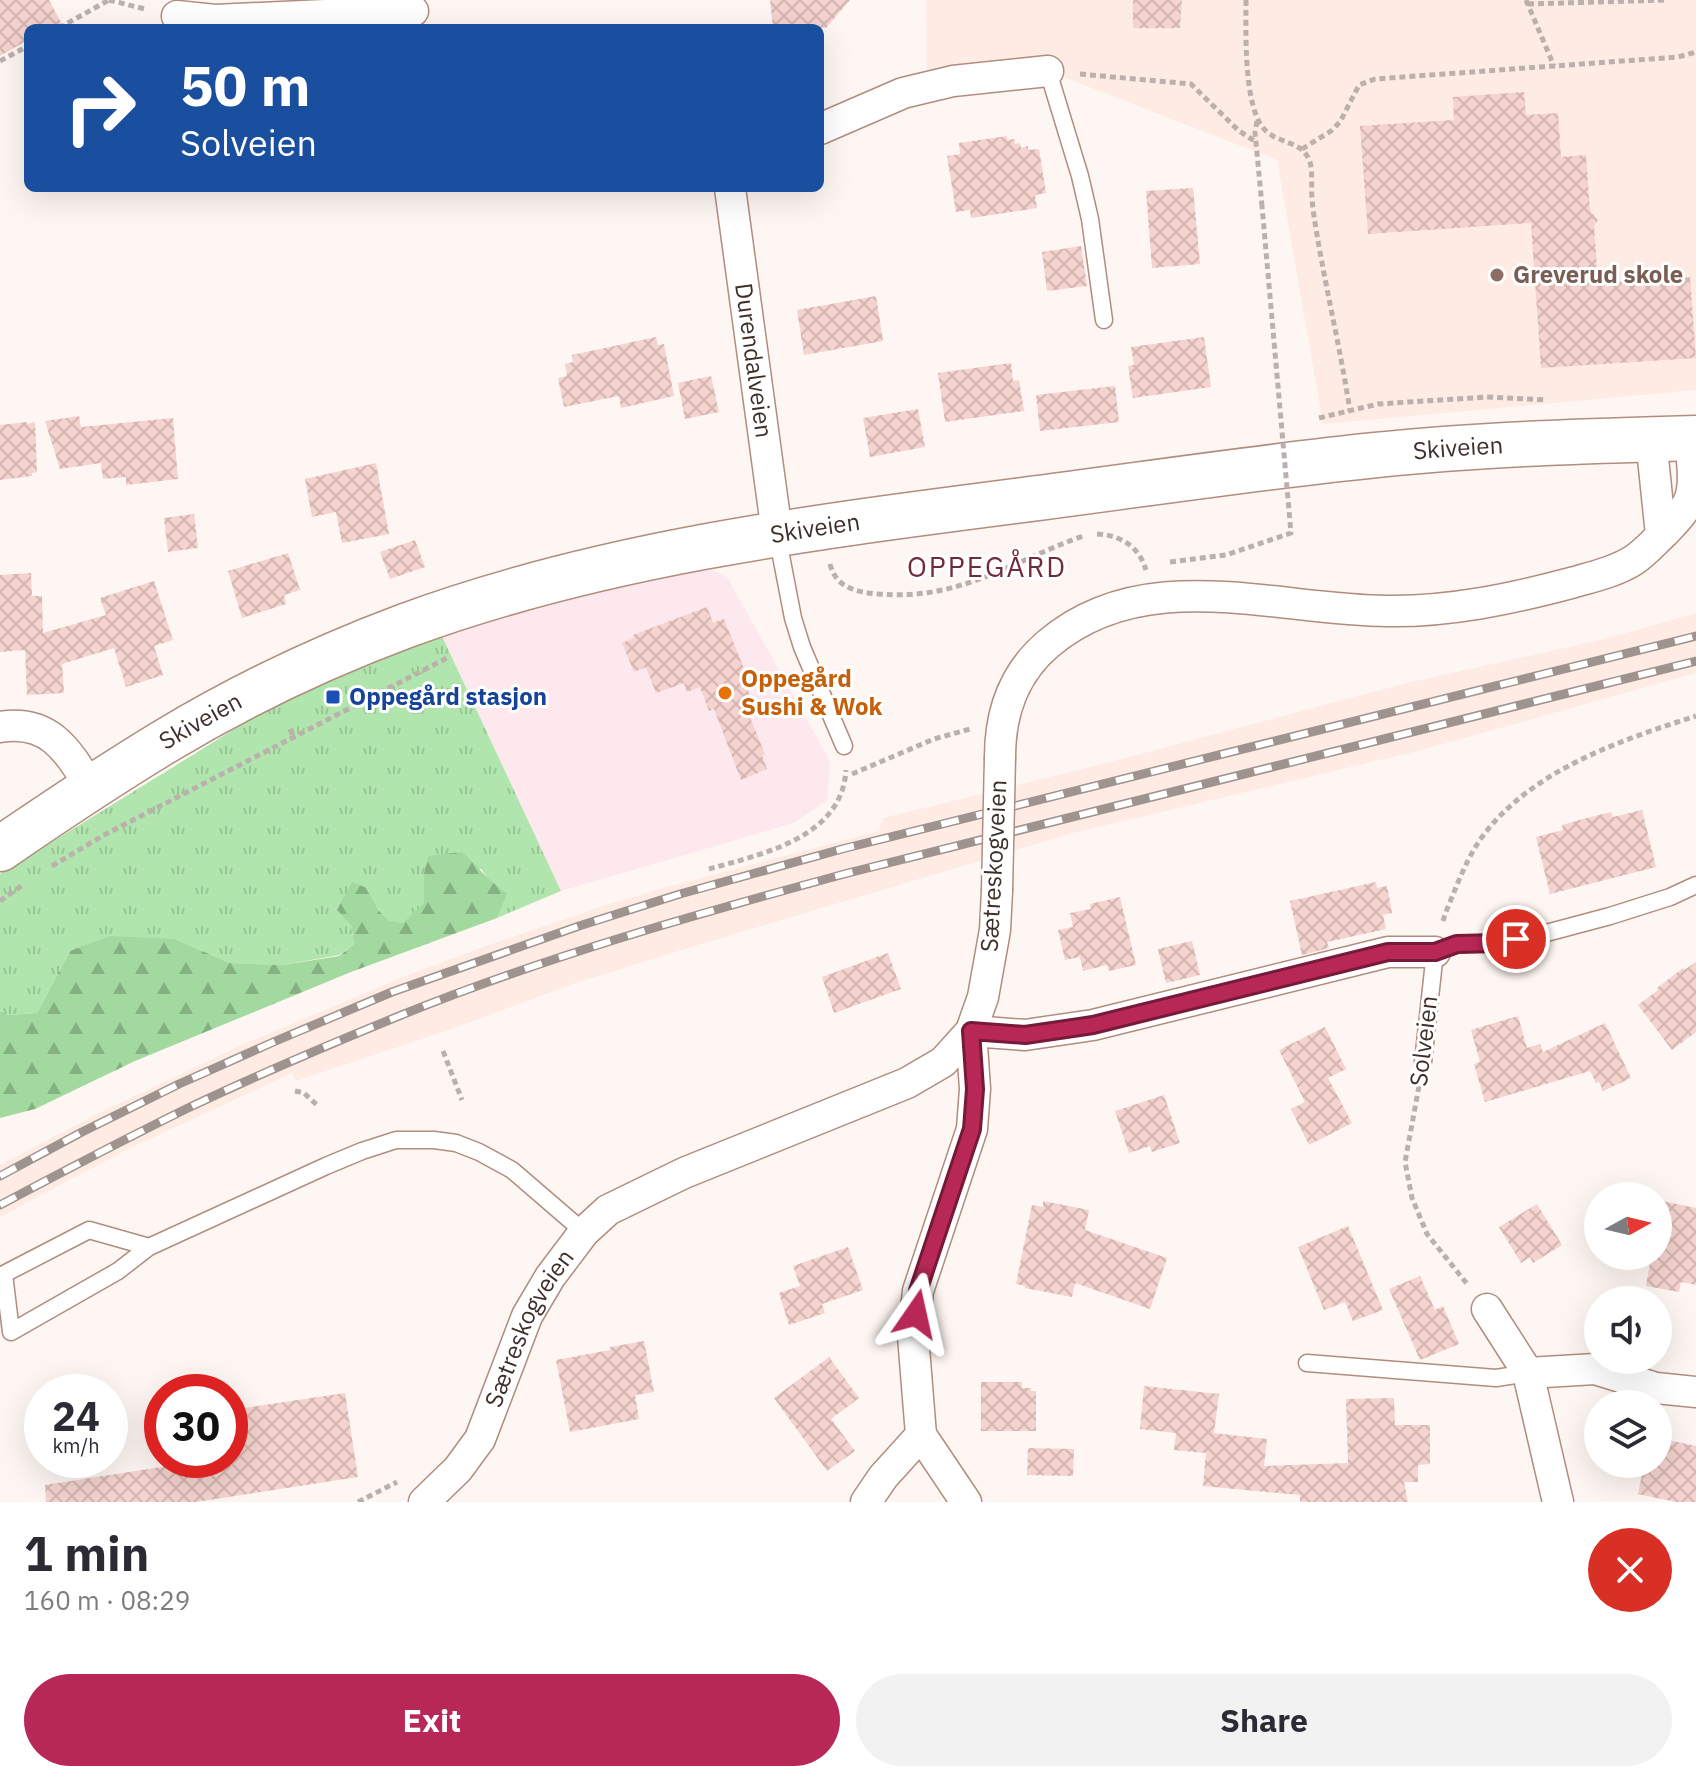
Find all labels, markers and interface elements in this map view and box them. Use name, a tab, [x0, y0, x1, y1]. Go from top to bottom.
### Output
text: 50 m	[180, 49, 310, 121]
icon: right	[48, 56, 152, 160]
text: Solveien	[180, 119, 317, 166]
place label: Greverud skole	[1513, 258, 1683, 290]
marker: Greverud skole	[1488, 266, 1506, 284]
street label: Durendalveien	[728, 281, 781, 440]
street label: Skiveien	[1412, 428, 1504, 466]
street label: Skiveien	[768, 505, 862, 550]
district label: OPPEGÅRD	[907, 548, 1067, 585]
place label: Oppegård Sushi & Wok	[741, 662, 882, 722]
place label: Oppegård stasjon	[349, 680, 547, 712]
street label: Skiveien	[153, 684, 247, 756]
marker: Oppegård Sushi & Wok	[716, 684, 734, 702]
marker: Oppegård stasjon	[324, 688, 342, 706]
street label: Sætreskogveien	[973, 779, 1013, 953]
pin	[1482, 905, 1550, 973]
icon: arrive	[1494, 917, 1538, 961]
street label: Solveien	[1402, 994, 1444, 1088]
north arrow	[1584, 1182, 1672, 1270]
map controls	[1584, 1182, 1672, 1478]
street label: Sætreskogveien	[477, 1242, 581, 1412]
position arrow	[874, 1272, 958, 1356]
button: sound	[1584, 1286, 1672, 1374]
speed limit sign: 30	[144, 1374, 248, 1478]
text: 24	[52, 1390, 100, 1442]
button: layers	[1584, 1390, 1672, 1478]
text: km/h	[52, 1432, 100, 1459]
text: 1 min	[24, 1522, 149, 1584]
button: close	[1588, 1528, 1672, 1612]
text: 160 m · 08:29	[24, 1583, 190, 1617]
button: Exit	[24, 1674, 840, 1766]
button: Share	[856, 1674, 1672, 1766]

